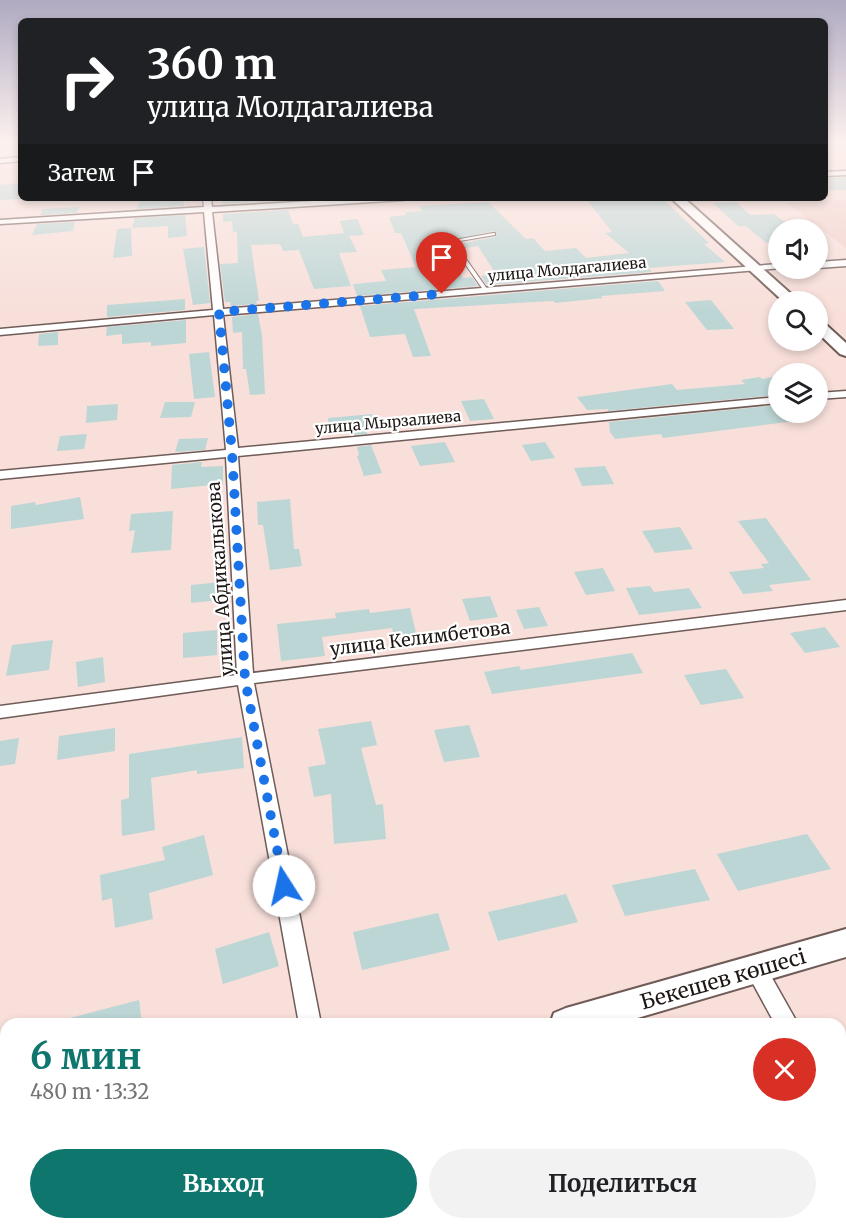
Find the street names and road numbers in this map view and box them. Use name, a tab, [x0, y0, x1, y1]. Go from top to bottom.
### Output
street label: улица Молдагалиева	[487, 253, 647, 285]
street label: улица Мырзалиева	[314, 406, 462, 438]
street label: улица Абдикалыкова	[202, 481, 238, 677]
street label: улица Келимбетова	[329, 615, 512, 660]
street label: Бекешев көшесі	[637, 942, 809, 1016]

